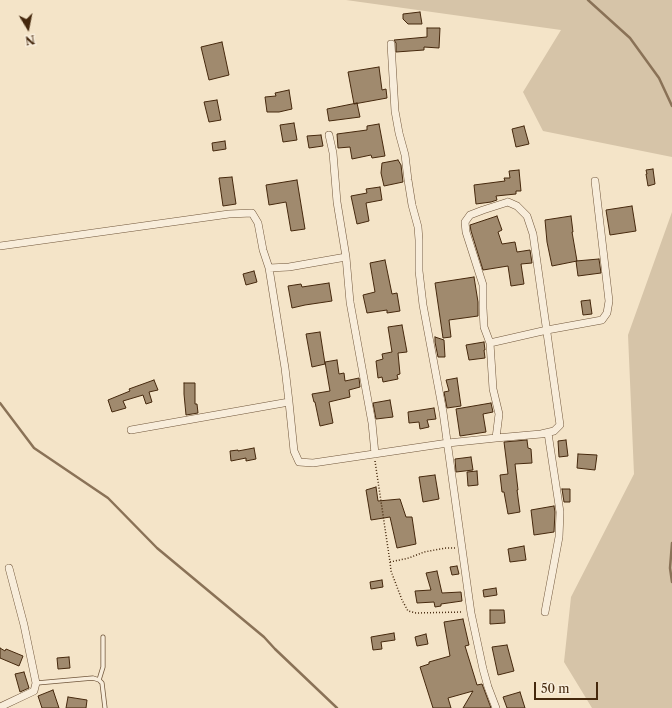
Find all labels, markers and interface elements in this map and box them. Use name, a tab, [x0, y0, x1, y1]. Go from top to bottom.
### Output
north arrow	[8, 8, 48, 48]
text: N	[24, 32, 36, 48]
scale bar	[536, 674, 600, 700]
text: 50 m	[541, 681, 570, 696]

